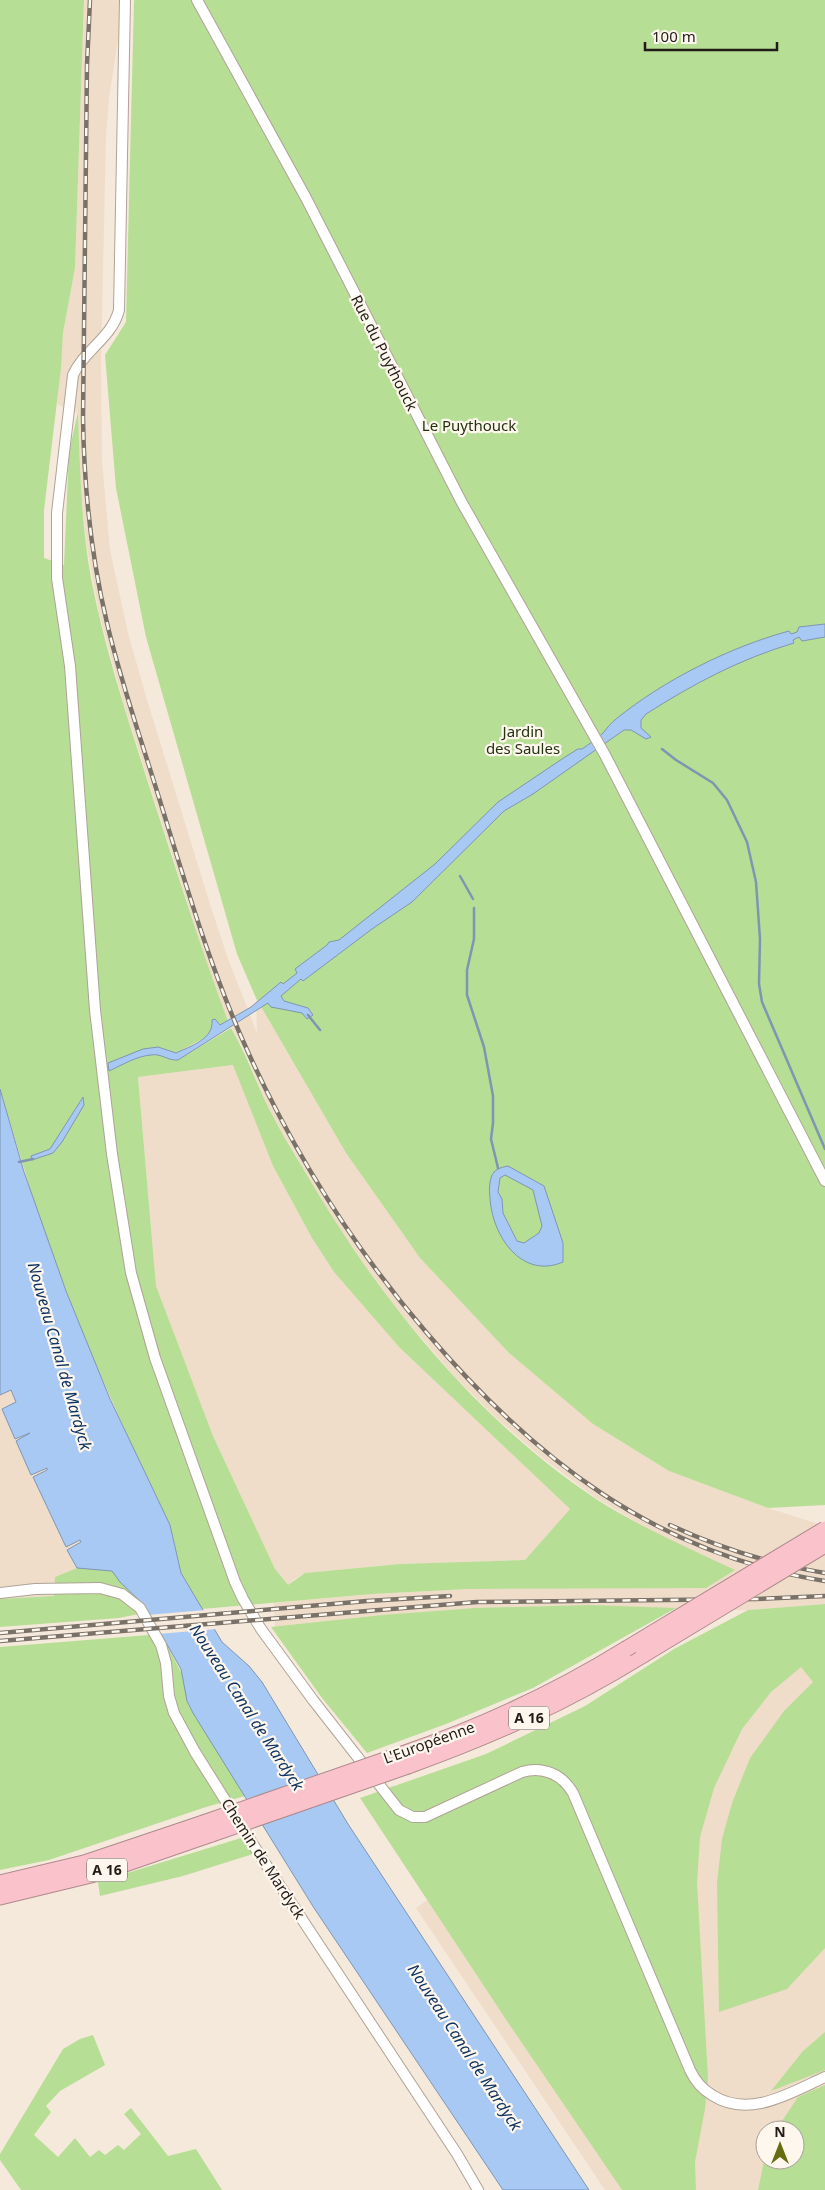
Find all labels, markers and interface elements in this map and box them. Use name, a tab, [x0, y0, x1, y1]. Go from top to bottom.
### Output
scale bar	[645, 20, 778, 52]
text: 100 m	[652, 26, 696, 46]
street label: Rue du Puythouck	[347, 291, 423, 414]
park label: Le Puythouck	[422, 415, 516, 435]
park label: Jardin des Saules	[486, 721, 560, 758]
water label: Nouveau Canal de Mardyck	[23, 1259, 98, 1454]
water label: Nouveau Canal de Mardyck	[185, 1619, 310, 1795]
road number: A 16	[509, 1706, 549, 1730]
street label: L'Européenne	[380, 1716, 477, 1768]
street label: Chemin de Mardyck	[217, 1794, 310, 1923]
road number: A 16	[87, 1858, 127, 1882]
water label: Nouveau Canal de Mardyck	[403, 1959, 528, 2135]
north arrow	[755, 2120, 805, 2170]
text: N	[774, 2122, 786, 2141]

